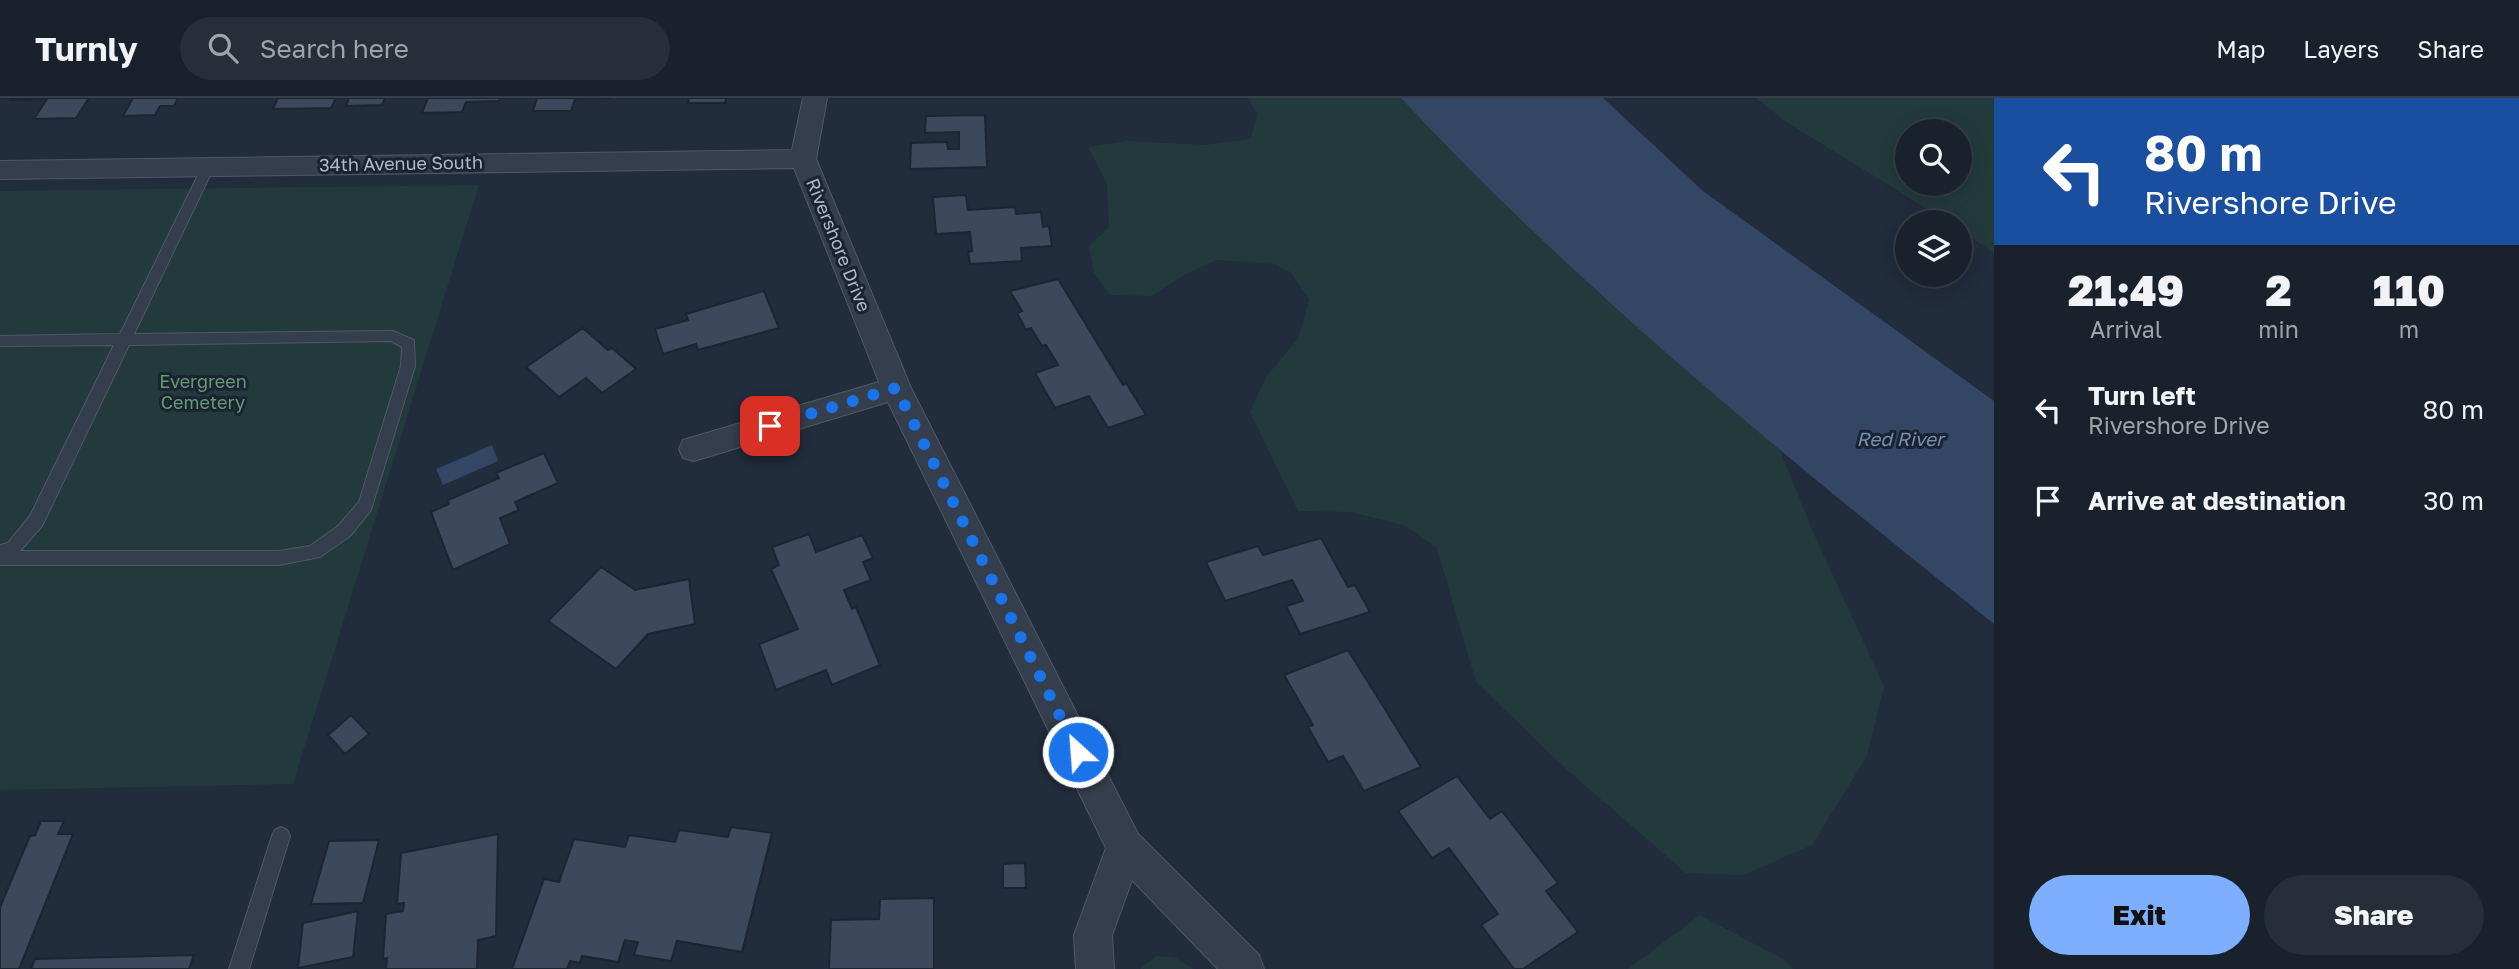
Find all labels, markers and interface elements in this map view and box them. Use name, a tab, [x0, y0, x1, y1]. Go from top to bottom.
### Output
search box	[180, 17, 670, 80]
text: Turnly	[35, 29, 138, 68]
icon: search	[204, 29, 242, 67]
text: Search here	[260, 33, 409, 64]
text: Map	[2216, 34, 2265, 63]
text: Layers	[2303, 34, 2379, 63]
text: Share	[2417, 34, 2484, 63]
map controls	[1895, 119, 1972, 287]
button: search	[1895, 119, 1972, 196]
text: 80 m	[2144, 123, 2262, 182]
icon: left	[2029, 126, 2120, 217]
street label: 34th Avenue South	[319, 151, 483, 175]
street label: Rivershore Drive	[802, 175, 876, 315]
text: Rivershore Drive	[2144, 183, 2397, 221]
button: layers	[1895, 210, 1972, 287]
text: 21:49	[2068, 265, 2184, 315]
text: 2	[2265, 265, 2292, 315]
text: 110	[2373, 265, 2445, 315]
text: Arrival	[2090, 315, 2162, 343]
text: min	[2258, 315, 2299, 343]
text: m	[2399, 315, 2419, 343]
park label: Evergreen Cemetery	[159, 370, 247, 413]
text: Turn left	[2088, 380, 2196, 411]
icon: left	[2029, 391, 2067, 429]
text: 80 m	[2423, 394, 2484, 425]
pin	[740, 396, 800, 456]
icon: arrive	[751, 407, 789, 445]
text: Rivershore Drive	[2088, 411, 2270, 439]
water label: Red River	[1857, 427, 1946, 450]
icon: arrive	[2029, 482, 2067, 520]
text: Arrive at destination	[2088, 485, 2346, 516]
text: 30 m	[2423, 485, 2484, 516]
position arrow	[1041, 715, 1115, 789]
button: Exit	[2029, 875, 2250, 955]
button: Share	[2264, 875, 2484, 955]

